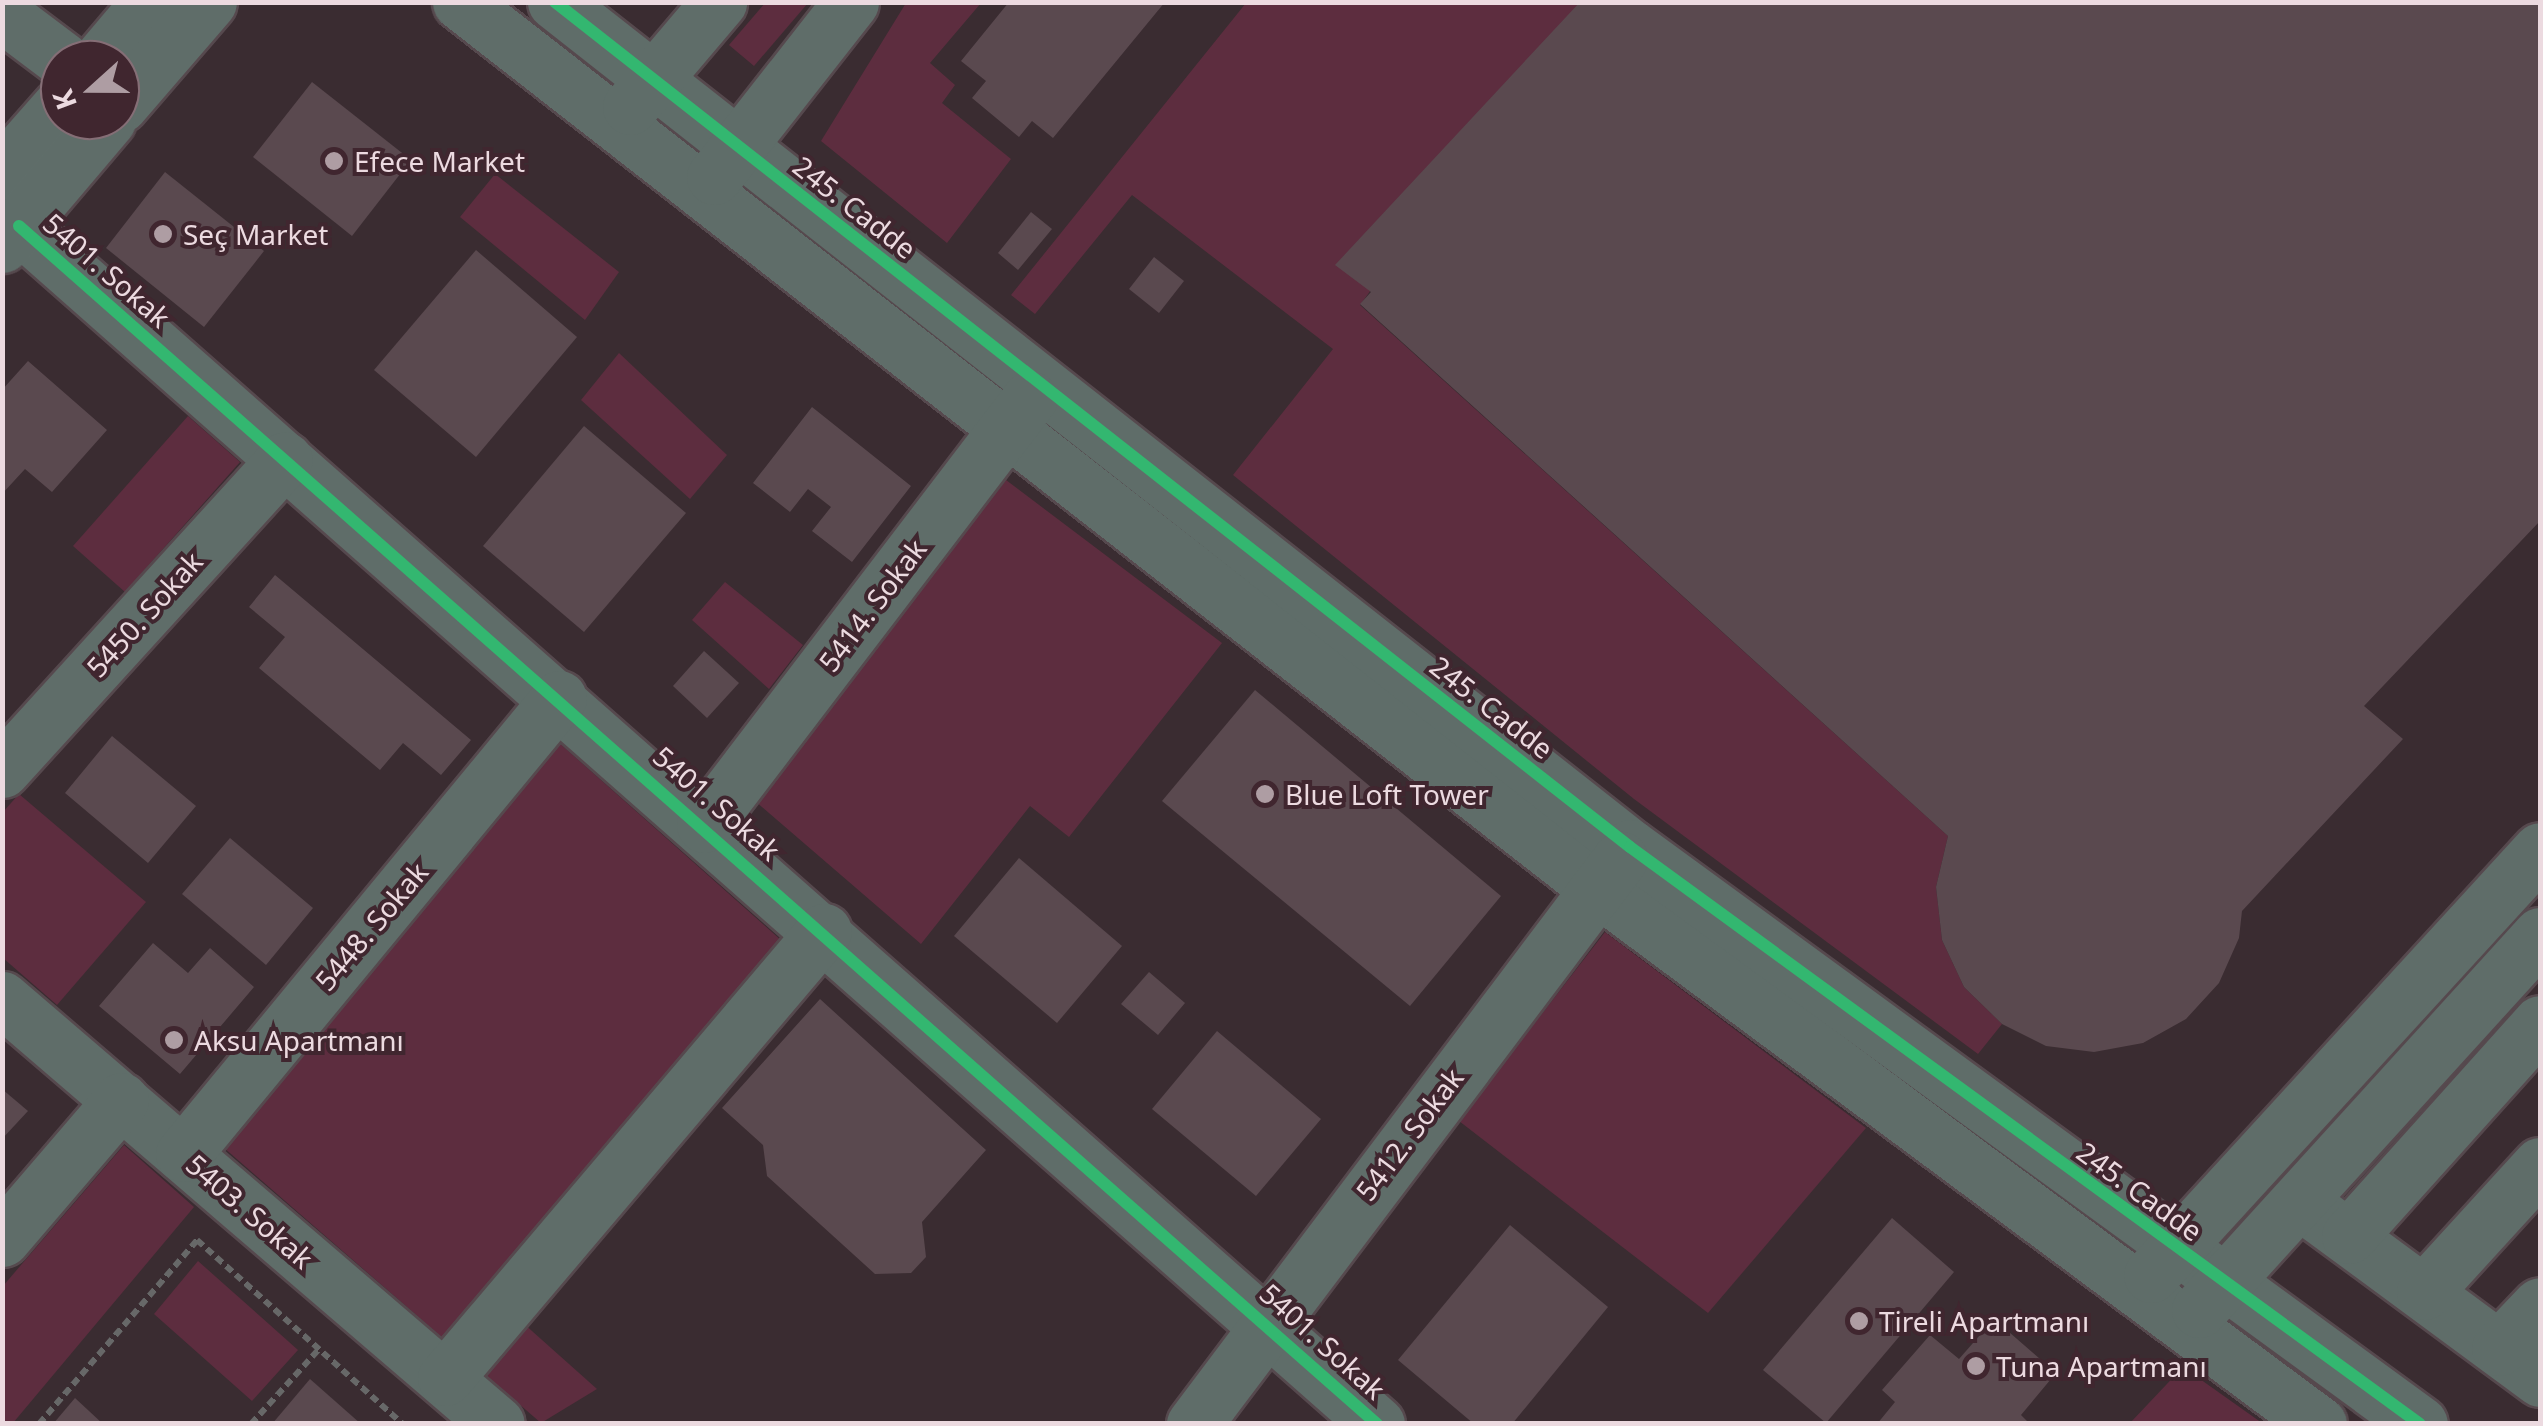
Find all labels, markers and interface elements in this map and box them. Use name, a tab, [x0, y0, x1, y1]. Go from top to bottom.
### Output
north arrow	[40, 40, 140, 140]
text: K	[43, 85, 85, 116]
place label: Efece Market	[354, 144, 525, 178]
street label: 245. Cadde	[787, 149, 923, 265]
marker: Efece Market	[323, 150, 345, 172]
street label: 5401. Sokak	[37, 206, 177, 334]
place label: Seç Market	[183, 217, 328, 251]
marker: Seç Market	[152, 223, 174, 245]
street label: 5414. Sokak	[811, 532, 933, 678]
street label: 5450. Sokak	[79, 545, 209, 683]
street label: 245. Cadde	[1424, 649, 1560, 765]
street label: 5401. Sokak	[647, 739, 787, 867]
place label: Blue Loft Tower	[1285, 777, 1489, 811]
marker: Blue Loft Tower	[1254, 783, 1276, 805]
street label: 5448. Sokak	[308, 855, 434, 997]
place label: Aksu Apartmanı	[194, 1023, 404, 1057]
marker: Aksu Apartmanı	[163, 1029, 185, 1051]
street label: 5412. Sokak	[1348, 1061, 1470, 1207]
street label: 245. Cadde	[2071, 1134, 2209, 1248]
street label: 5403. Sokak	[180, 1147, 320, 1275]
street label: 5401. Sokak	[1254, 1276, 1392, 1406]
place label: Tireli Apartmanı	[1879, 1304, 2089, 1338]
marker: Tireli Apartmanı	[1848, 1310, 1870, 1332]
place label: Tuna Apartmanı	[1996, 1349, 2207, 1383]
marker: Tuna Apartmanı	[1965, 1355, 1987, 1377]

